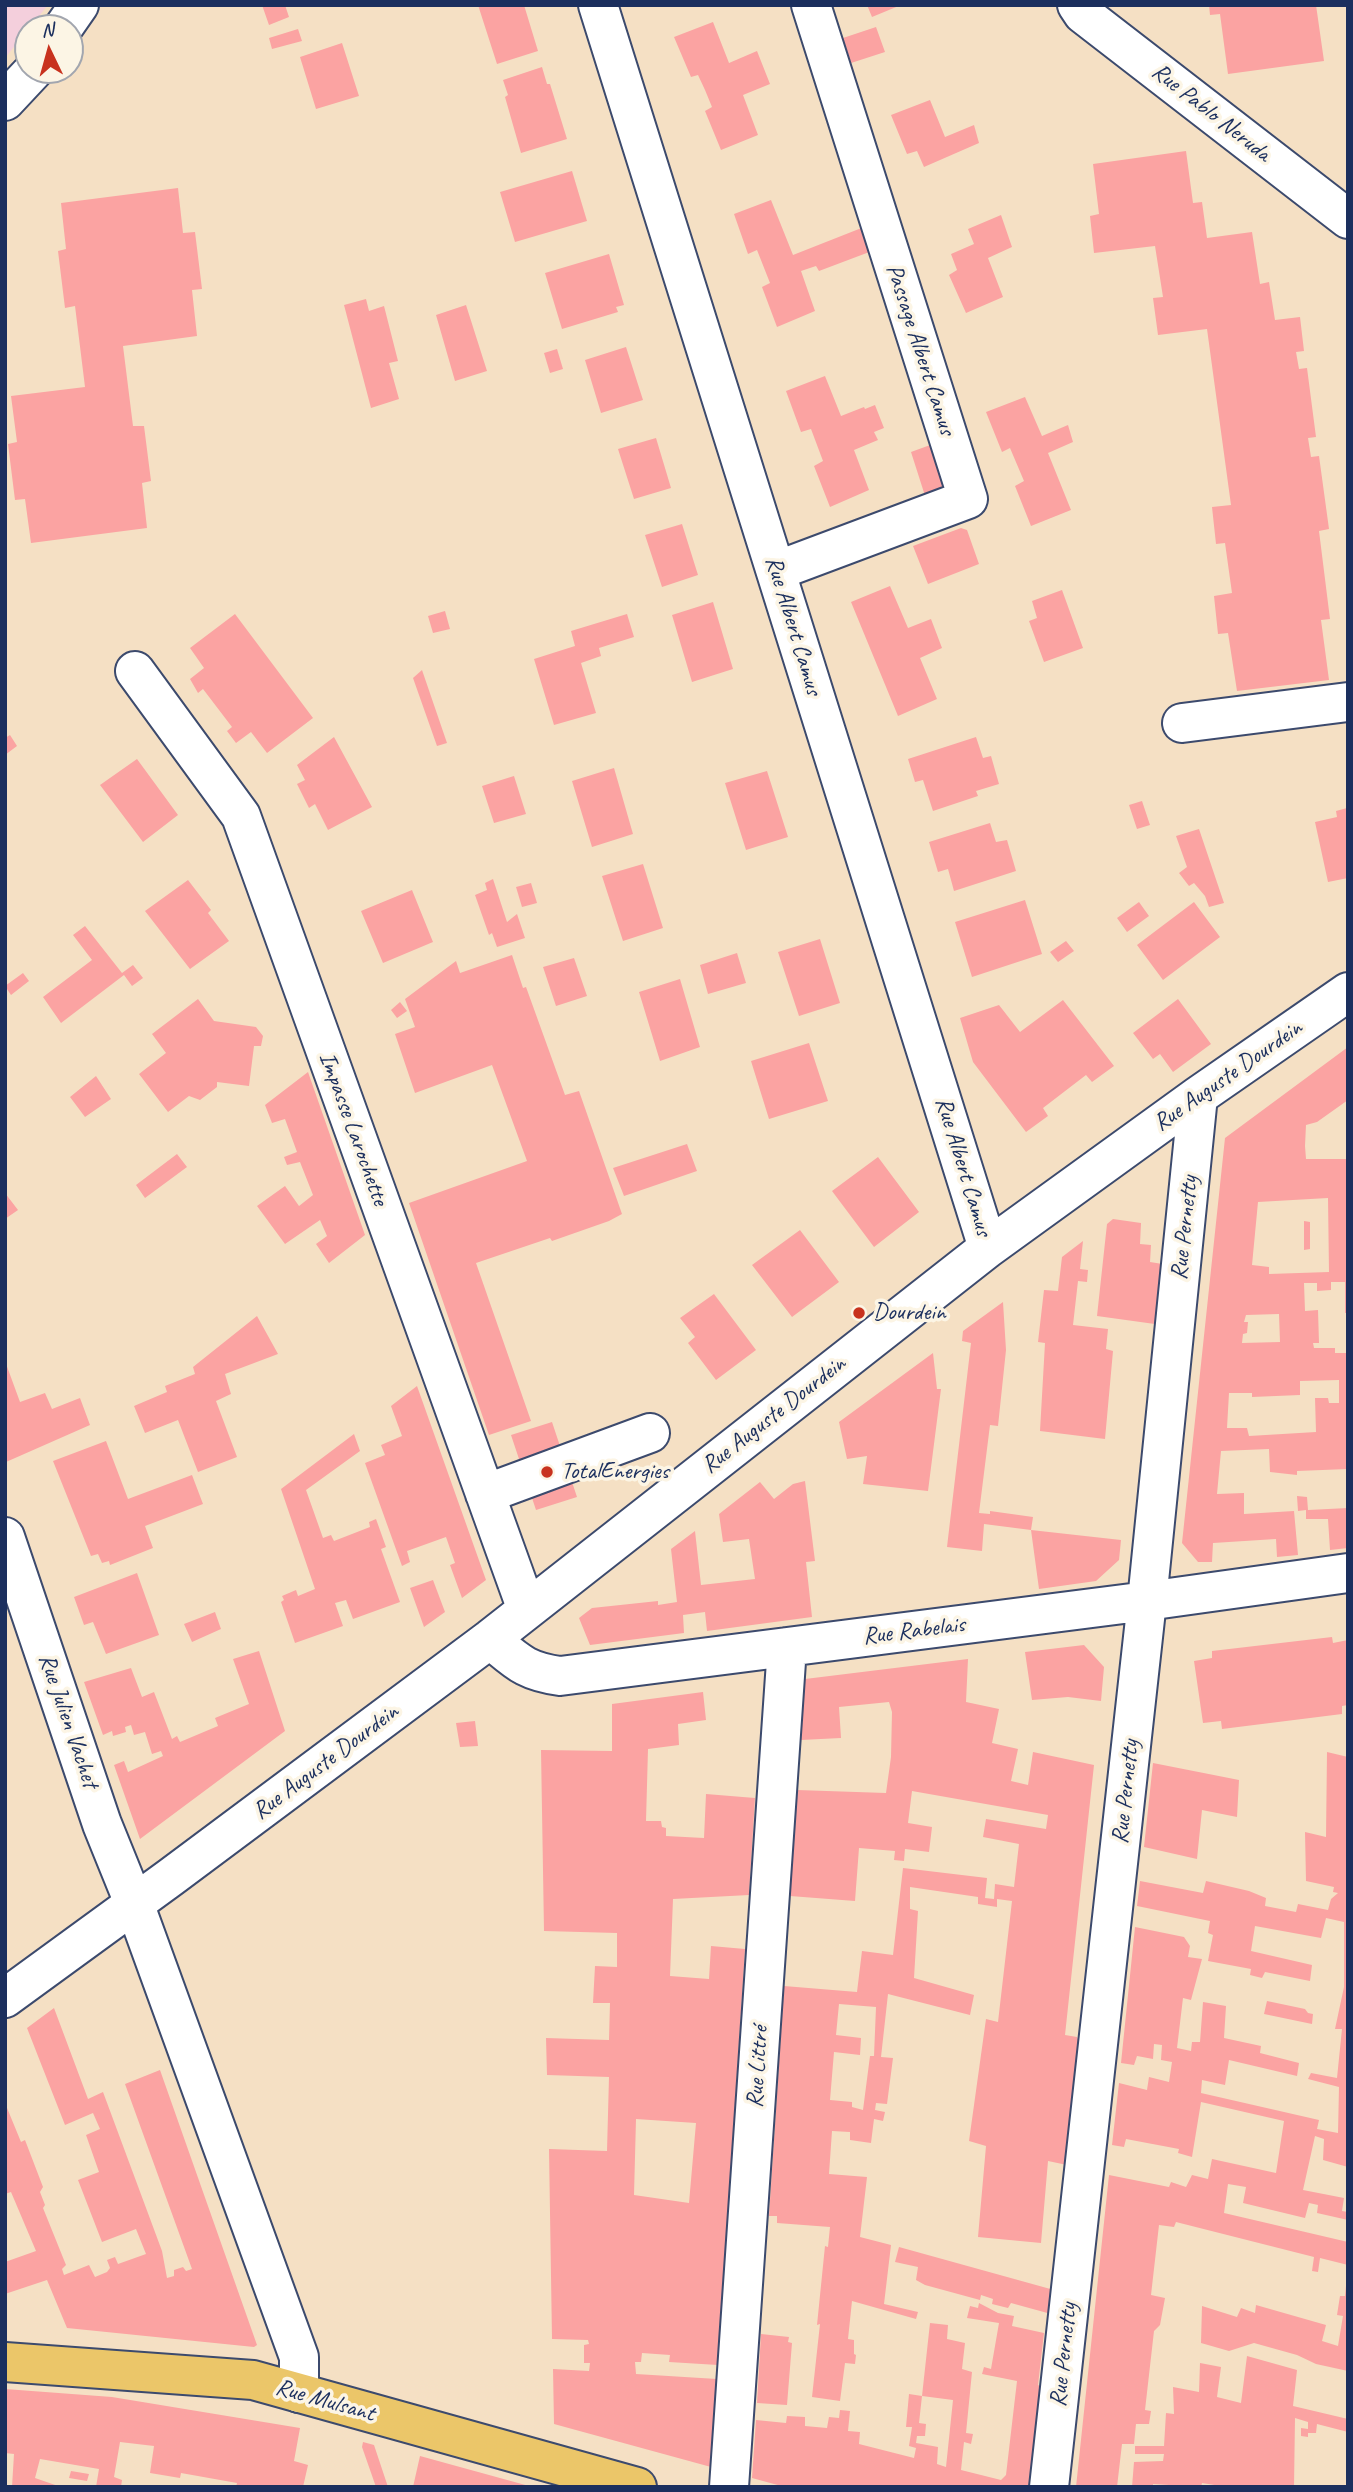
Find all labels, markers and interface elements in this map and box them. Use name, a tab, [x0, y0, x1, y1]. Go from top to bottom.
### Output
north arrow	[14, 14, 84, 84]
text: N	[40, 18, 54, 43]
street label: Rue Pablo Neruda	[1146, 58, 1276, 168]
street label: Passage Albert Camus	[879, 261, 961, 439]
street label: Rue Albert Camus	[758, 553, 828, 699]
street label: Rue Auguste Dourdein	[1148, 1014, 1308, 1138]
street label: Impasse Larochette	[312, 1048, 394, 1210]
street label: Rue Albert Camus	[928, 1094, 998, 1240]
street label: Rue Pernetty	[1165, 1175, 1205, 1281]
place label: Dourdein	[873, 1299, 946, 1327]
marker: Dourdein	[851, 1305, 867, 1321]
street label: Rue Auguste Dourdein	[696, 1350, 852, 1480]
place label: TotalEnergies	[561, 1458, 669, 1486]
marker: TotalEnergies	[539, 1464, 555, 1480]
street label: Rue Rabelais	[861, 1610, 967, 1652]
street label: Rue Julien Vachet	[32, 1650, 104, 1792]
street label: Rue Auguste Dourdein	[247, 1698, 405, 1826]
street label: Rue Pernetty	[1106, 1739, 1146, 1845]
street label: Rue Littré	[741, 2025, 775, 2109]
street label: Rue Pernetty	[1044, 2302, 1084, 2408]
street label: Rue Mulsant	[272, 2373, 378, 2429]

